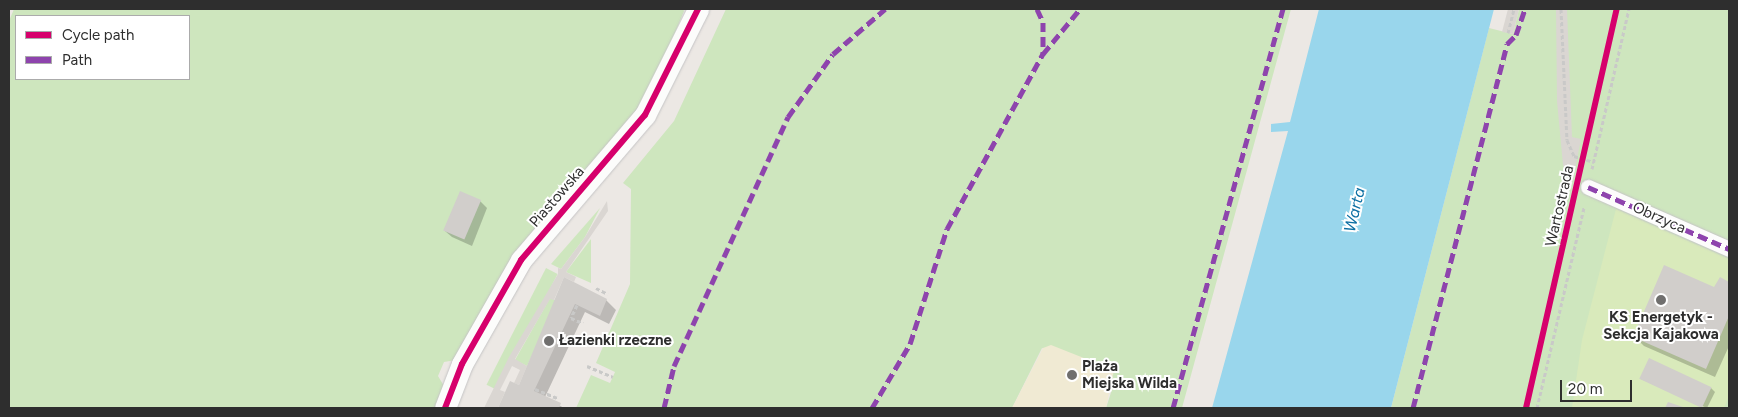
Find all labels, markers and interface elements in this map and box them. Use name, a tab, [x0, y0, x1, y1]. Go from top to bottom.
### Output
legend	[15, 15, 190, 80]
text: Cycle path	[62, 26, 134, 44]
text: Path	[62, 51, 92, 69]
street label: Piastowska	[526, 163, 588, 231]
street label: Wartostrada	[1542, 164, 1578, 248]
water label: Warta	[1341, 186, 1369, 234]
street label: Obrzyca	[1630, 198, 1688, 238]
marker: KS Energetyk - Sekcja Kajakowa	[1655, 294, 1667, 306]
place label: KS Energetyk - Sekcja Kajakowa	[1603, 308, 1719, 343]
place label: Łazienki rzeczne	[559, 332, 672, 350]
marker: Łazienki rzeczne	[543, 335, 555, 347]
place label: Plaża Miejska Wilda	[1082, 357, 1177, 392]
marker: Plaża Miejska Wilda	[1066, 369, 1078, 381]
scale bar	[1563, 370, 1636, 402]
text: 20 m	[1568, 380, 1602, 398]

